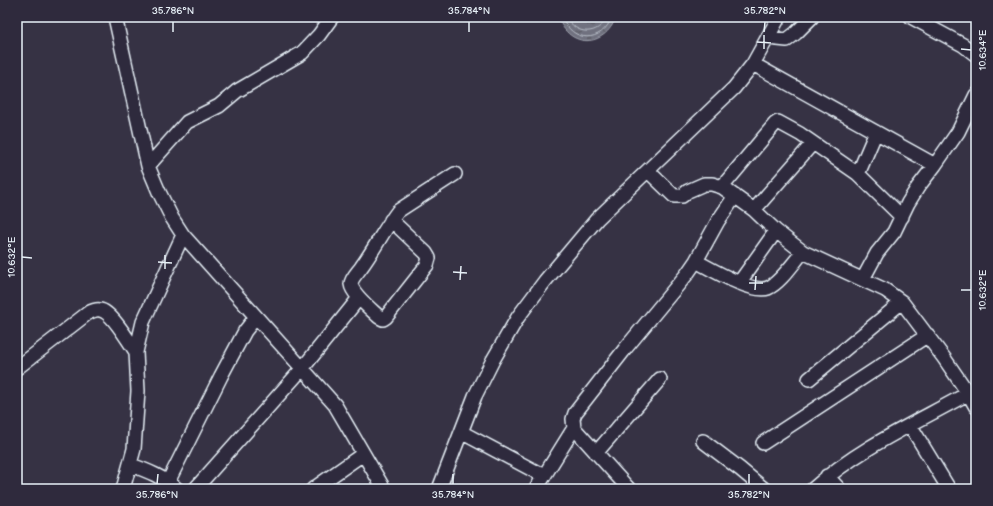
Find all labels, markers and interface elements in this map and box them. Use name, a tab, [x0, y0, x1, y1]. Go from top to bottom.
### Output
text: 35.786°N	[152, 5, 194, 17]
text: 35.784°N	[448, 5, 490, 17]
text: 35.782°N	[744, 5, 786, 17]
text: 10.634°E	[977, 29, 989, 70]
text: 10.632°E	[6, 236, 18, 277]
text: 10.632°E	[977, 269, 989, 310]
text: 35.786°N	[136, 489, 178, 501]
text: 35.784°N	[432, 489, 474, 501]
text: 35.782°N	[728, 489, 770, 501]

